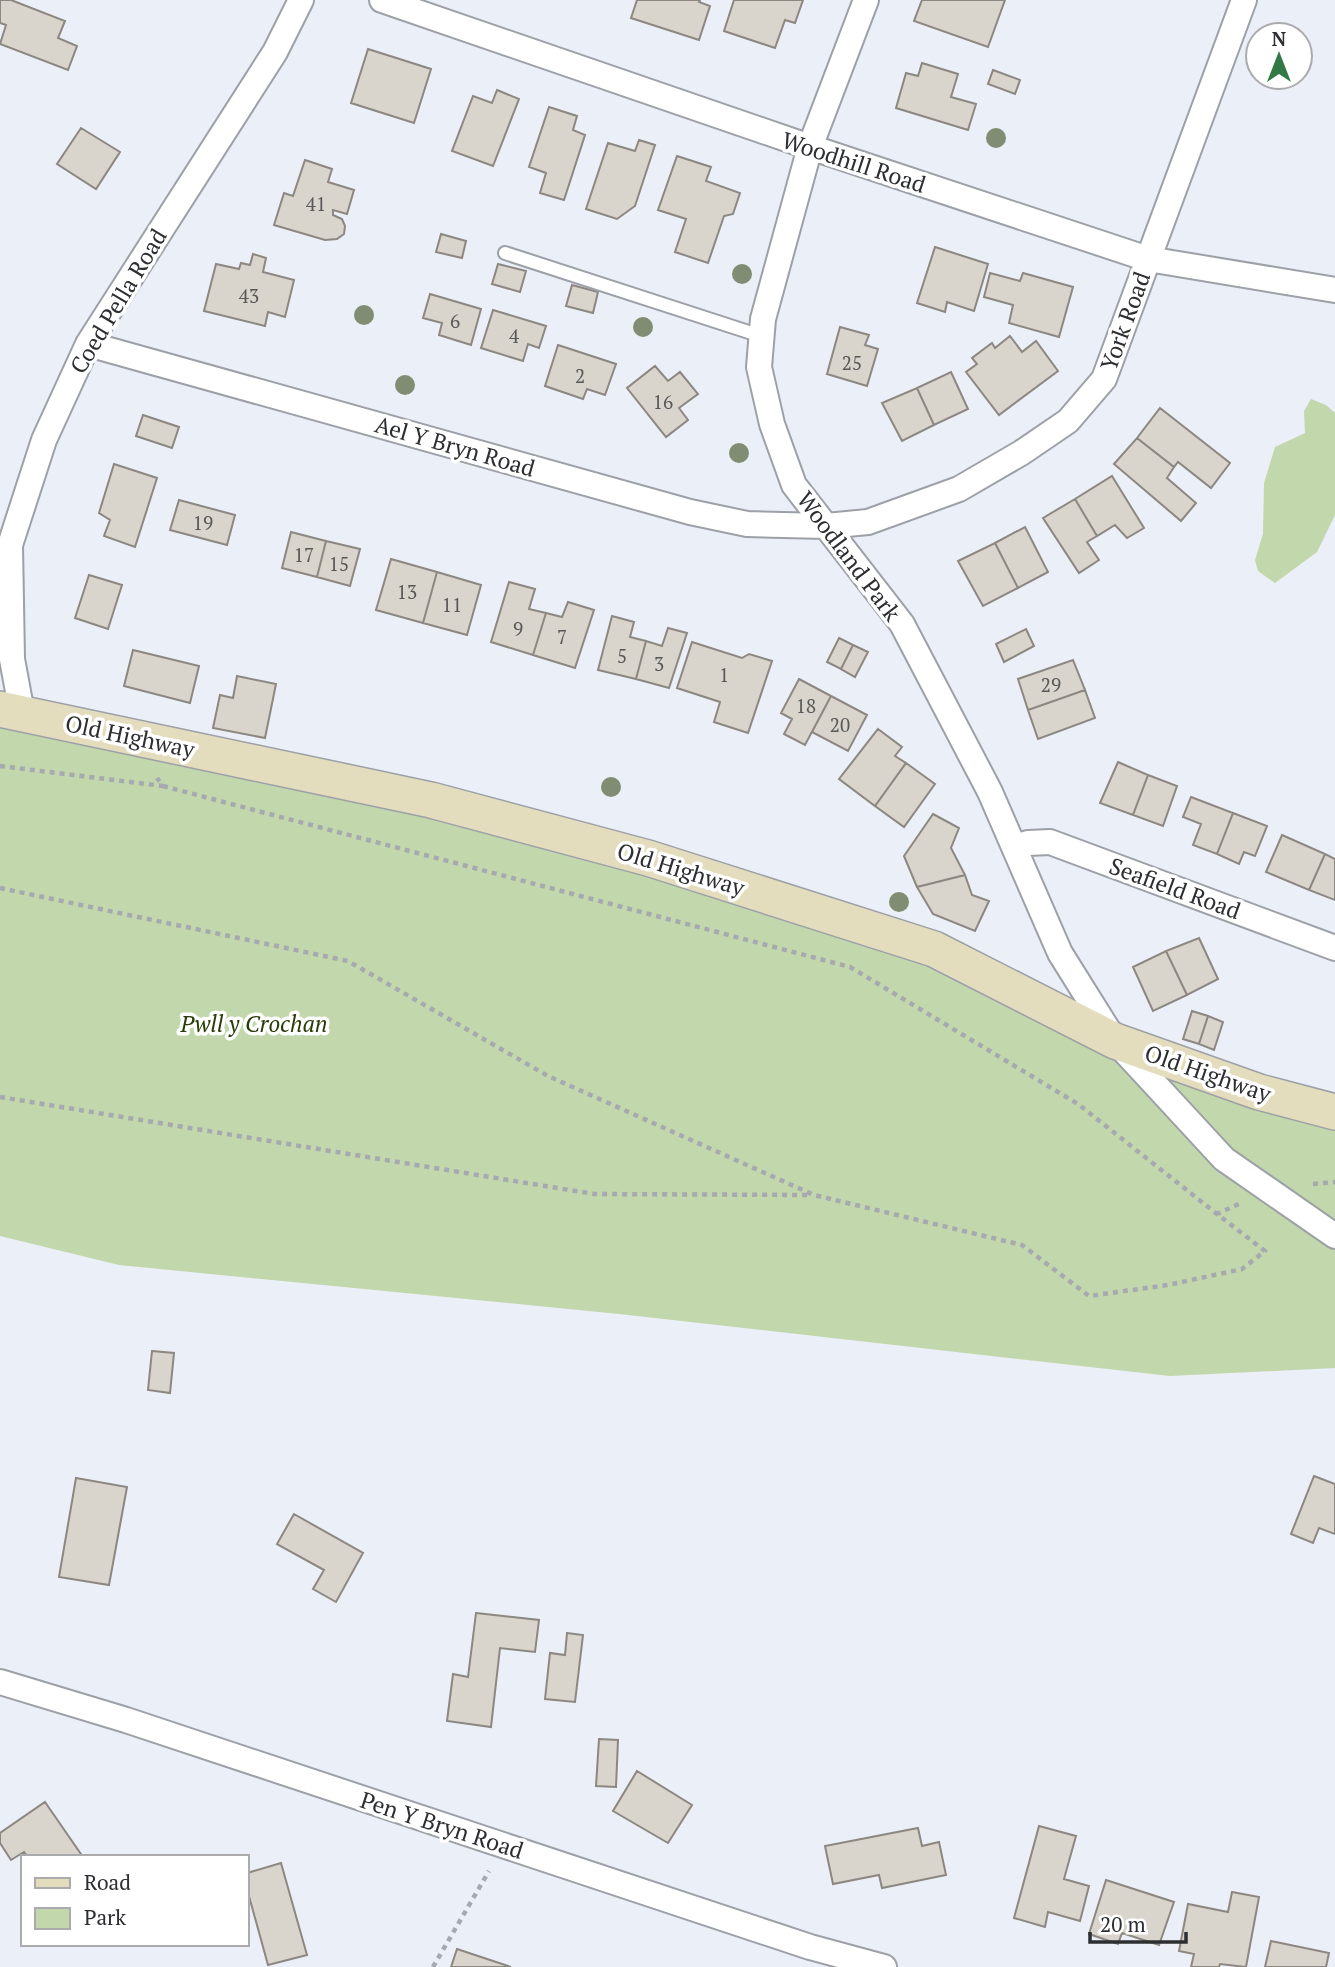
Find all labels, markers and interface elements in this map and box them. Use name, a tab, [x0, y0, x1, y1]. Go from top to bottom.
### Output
north arrow	[1244, 21, 1314, 91]
text: N	[1272, 26, 1287, 51]
street label: Woodhill Road	[778, 124, 930, 200]
house number: 41	[306, 191, 326, 216]
street label: Coed Pella Road	[63, 223, 174, 379]
street label: York Road	[1093, 267, 1157, 375]
house number: 43	[239, 283, 259, 308]
house number: 6	[450, 308, 460, 333]
house number: 4	[509, 323, 520, 348]
house number: 25	[842, 350, 862, 375]
house number: 2	[575, 363, 585, 388]
house number: 16	[653, 389, 673, 414]
street label: Ael Y Bryn Road	[371, 408, 539, 484]
street label: Woodland Park	[790, 485, 908, 627]
house number: 19	[193, 510, 213, 535]
house number: 17	[294, 542, 314, 567]
house number: 15	[329, 551, 349, 576]
house number: 13	[397, 579, 417, 604]
house number: 11	[442, 592, 462, 617]
house number: 9	[513, 616, 523, 641]
house number: 7	[557, 624, 567, 649]
house number: 5	[617, 643, 627, 668]
house number: 3	[654, 651, 664, 676]
house number: 1	[719, 662, 729, 687]
house number: 29	[1041, 672, 1061, 697]
house number: 18	[796, 693, 816, 718]
street label: Old Highway	[62, 707, 198, 765]
house number: 20	[830, 712, 850, 737]
street label: Old Highway	[614, 835, 749, 903]
street label: Seafield Road	[1105, 850, 1245, 926]
park label: Pwll y Crochan	[180, 1008, 327, 1039]
street label: Old Highway	[1141, 1037, 1276, 1109]
street label: Pen Y Bryn Road	[356, 1784, 528, 1866]
legend	[21, 1855, 248, 1946]
text: Road	[84, 1868, 131, 1896]
scale bar	[1090, 1900, 1186, 1944]
text: Park	[84, 1903, 126, 1931]
text: 20 m	[1100, 1910, 1146, 1938]

